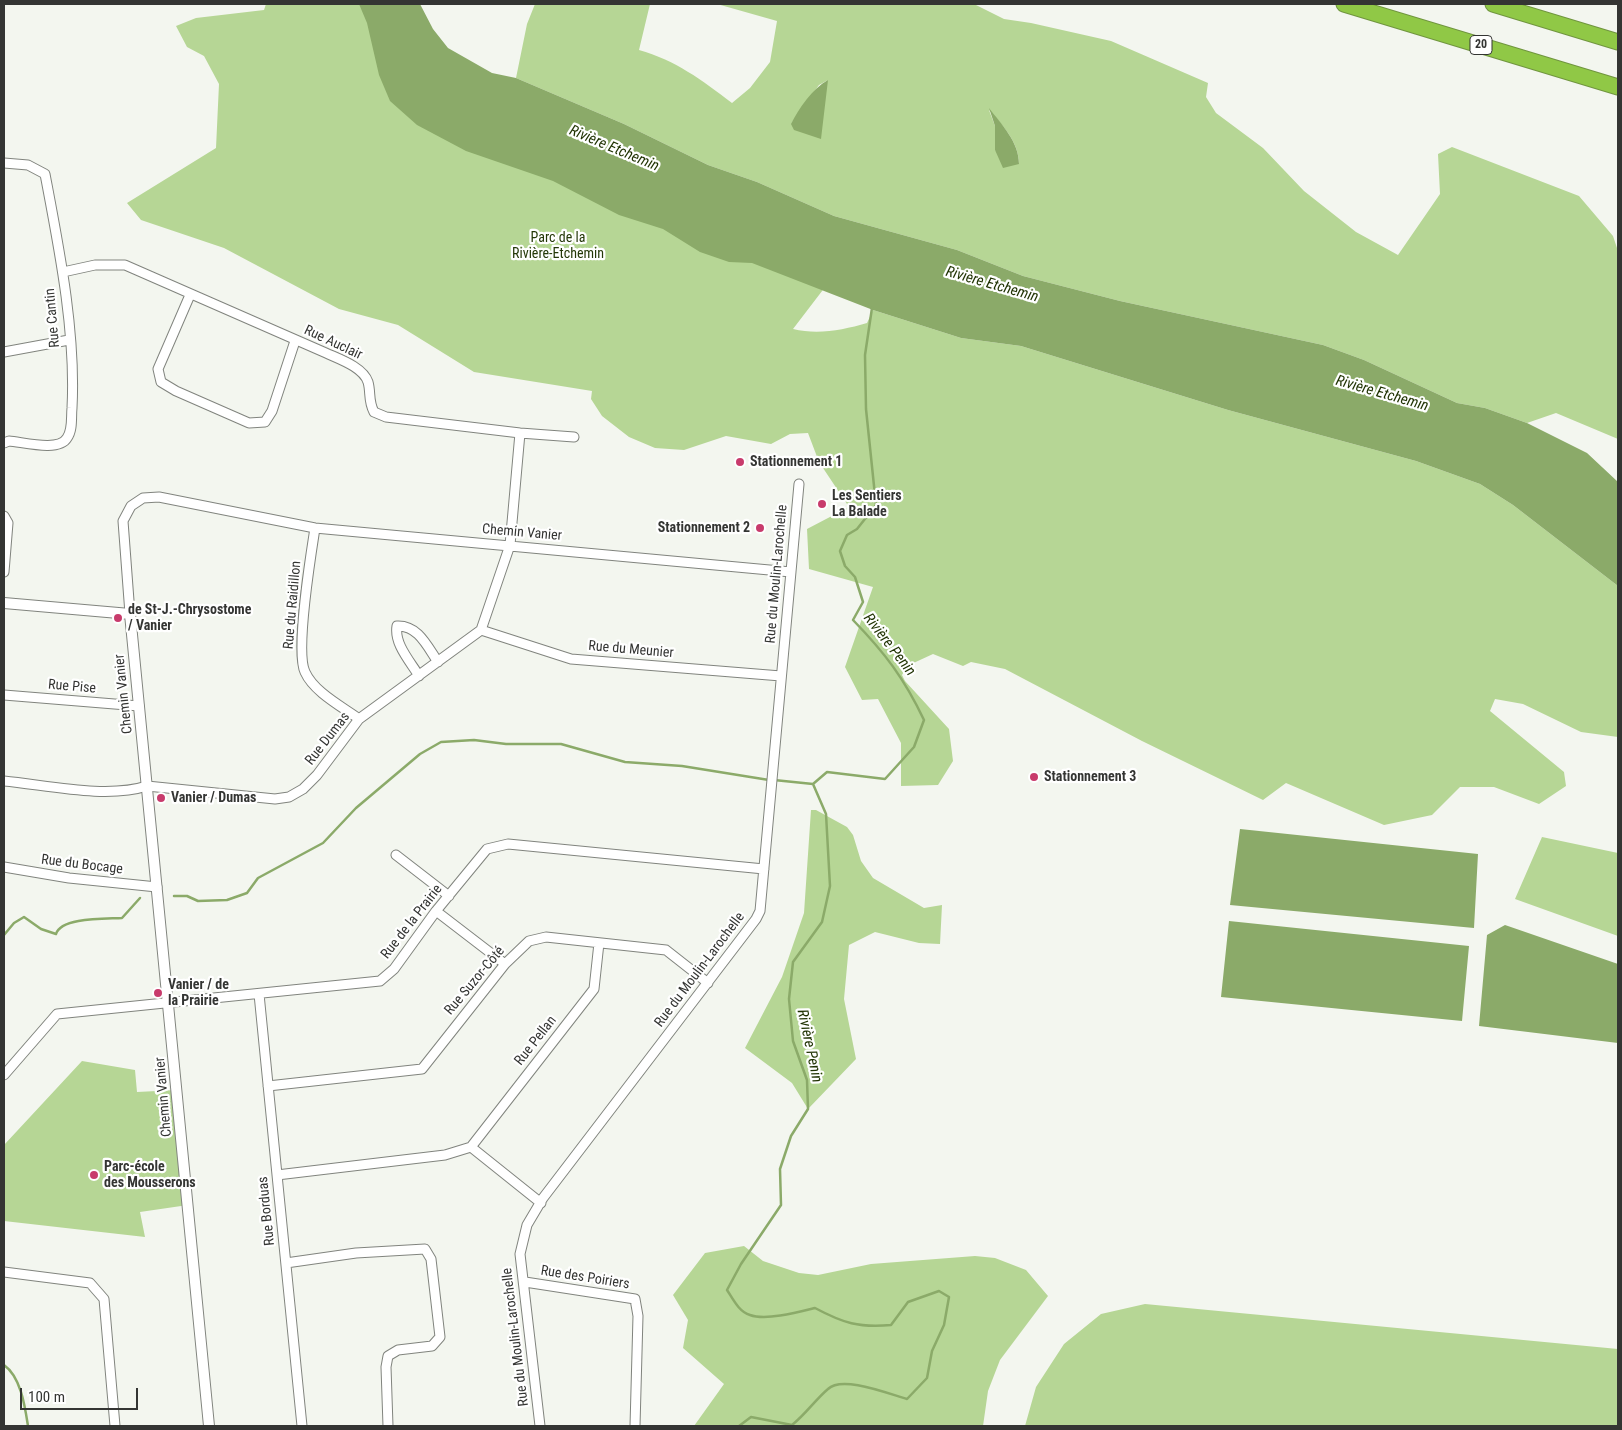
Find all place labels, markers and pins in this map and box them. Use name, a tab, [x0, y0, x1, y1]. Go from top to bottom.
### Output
place label: Stationnement 1	[750, 454, 842, 470]
marker: Stationnement 1	[734, 456, 746, 468]
place label: Les Sentiers La Balade	[832, 488, 902, 520]
marker: Les Sentiers La Balade	[816, 498, 828, 510]
place label: Stationnement 2	[658, 520, 750, 536]
marker: Stationnement 2	[754, 522, 766, 534]
place label: de St-J.-Chrysostome / Vanier	[128, 602, 251, 634]
marker: de St-J.-Chrysostome / Vanier	[112, 612, 124, 624]
place label: Stationnement 3	[1044, 769, 1136, 785]
marker: Stationnement 3	[1028, 771, 1040, 783]
place label: Vanier / Dumas	[171, 790, 256, 806]
marker: Vanier / Dumas	[155, 792, 167, 804]
place label: Vanier / de la Prairie	[168, 977, 229, 1010]
marker: Vanier / de la Prairie	[152, 987, 164, 999]
place label: Parc-école des Mousserons	[104, 1159, 196, 1192]
marker: Parc-école des Mousserons	[88, 1169, 100, 1181]

